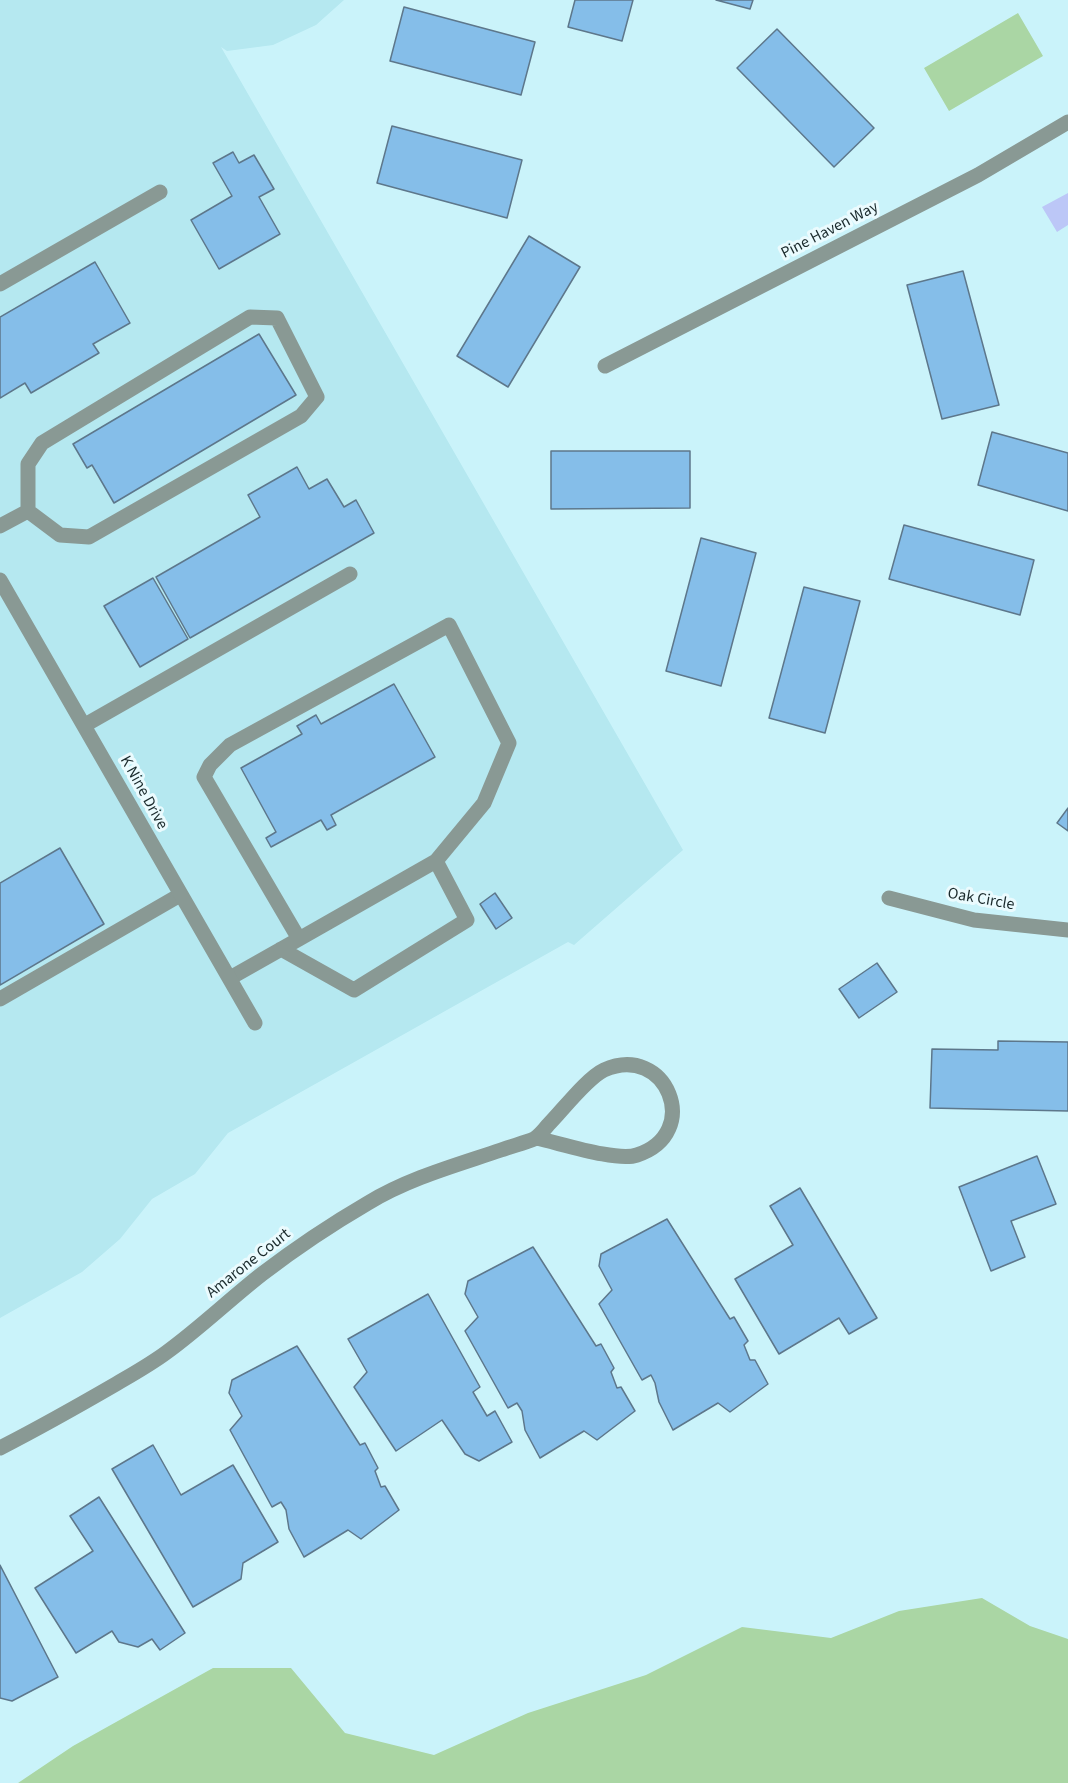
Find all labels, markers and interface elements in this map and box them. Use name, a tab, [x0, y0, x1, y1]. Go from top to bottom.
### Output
street label: Pine Haven Way	[778, 198, 882, 264]
street label: K Nine Drive	[115, 753, 171, 833]
street label: Oak Circle	[946, 885, 1016, 915]
street label: Amarone Court	[203, 1225, 295, 1303]

